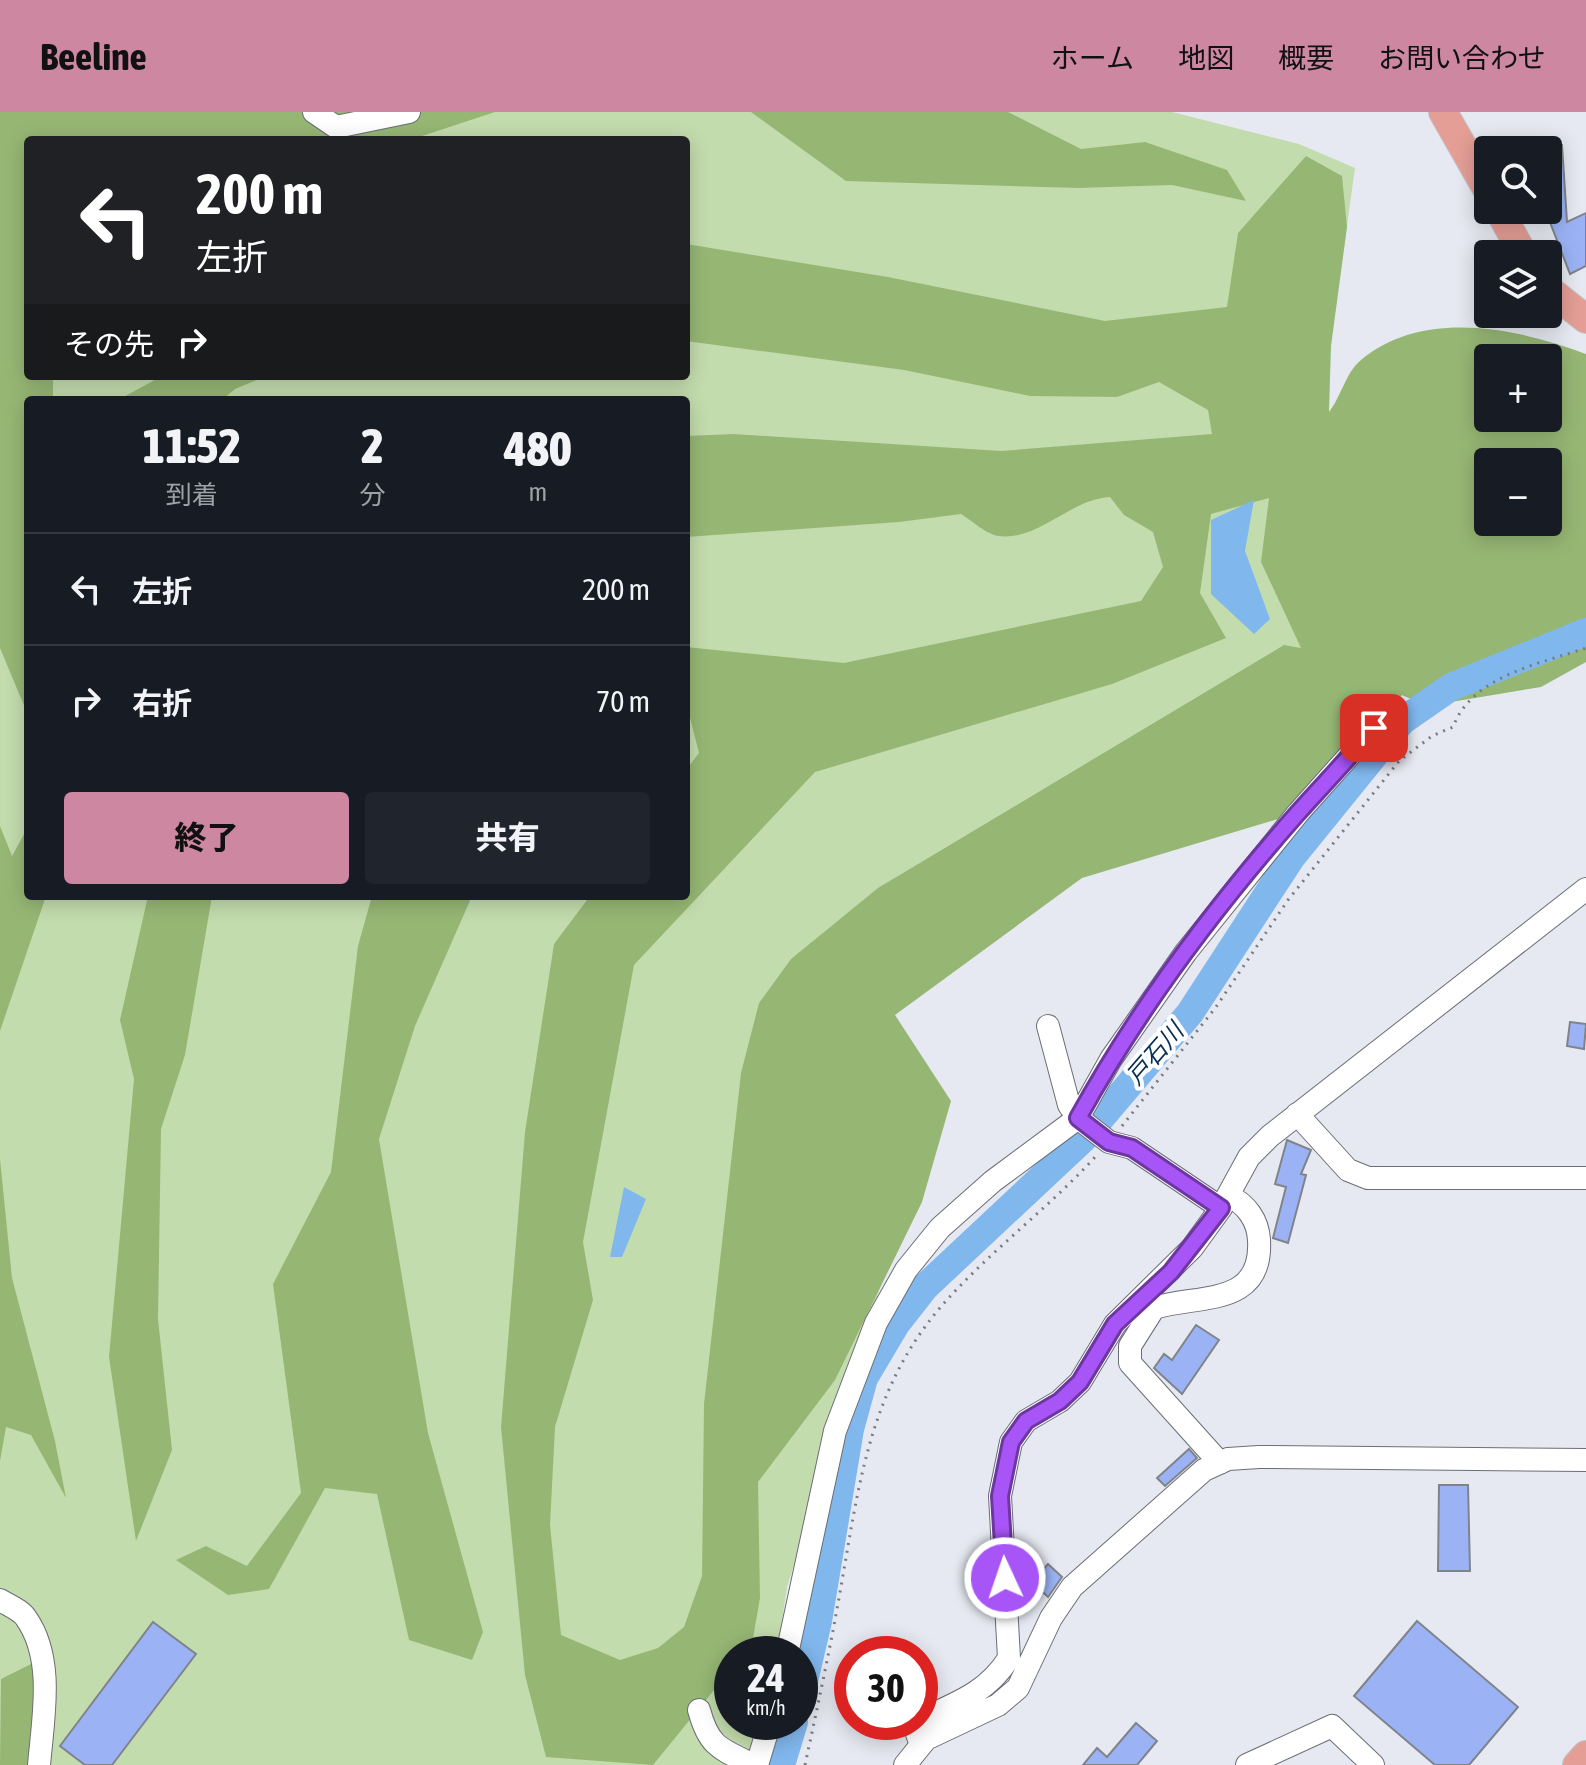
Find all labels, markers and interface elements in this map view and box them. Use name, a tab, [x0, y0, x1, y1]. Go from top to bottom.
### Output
text: Beeline	[40, 35, 147, 78]
text: ホーム	[1051, 42, 1134, 74]
text: 地図	[1178, 42, 1234, 74]
text: 概要	[1278, 42, 1334, 74]
text: お問い合わせ	[1378, 42, 1546, 74]
map controls	[1474, 136, 1562, 536]
button: search	[1474, 136, 1562, 224]
text: 200 m	[196, 162, 323, 226]
icon: left	[64, 168, 168, 272]
text: 左折	[196, 236, 268, 278]
button: layers	[1474, 240, 1562, 328]
icon: right	[170, 320, 214, 364]
text: その先	[64, 327, 154, 361]
button: +	[1474, 344, 1562, 432]
text: 11:52	[142, 418, 241, 473]
text: 2	[361, 418, 384, 473]
text: 480	[504, 421, 572, 476]
button: −	[1474, 448, 1562, 536]
text: m	[528, 477, 547, 507]
text: 到着	[166, 480, 218, 510]
text: 分	[360, 480, 386, 510]
icon: left	[64, 567, 108, 611]
text: 200 m	[582, 572, 650, 606]
text: 左折	[132, 574, 192, 608]
icon: right	[64, 679, 108, 723]
text: 70 m	[596, 684, 650, 718]
text: 右折	[132, 686, 192, 720]
pin	[1340, 694, 1408, 762]
icon: arrive	[1352, 706, 1396, 750]
button: 終了	[64, 792, 349, 884]
button: 共有	[365, 792, 650, 884]
water label: 戸石川	[1121, 1015, 1190, 1090]
position arrow	[963, 1536, 1047, 1620]
speed limit sign: 30	[834, 1636, 938, 1740]
text: 24	[747, 1655, 785, 1700]
text: km/h	[746, 1696, 786, 1719]

